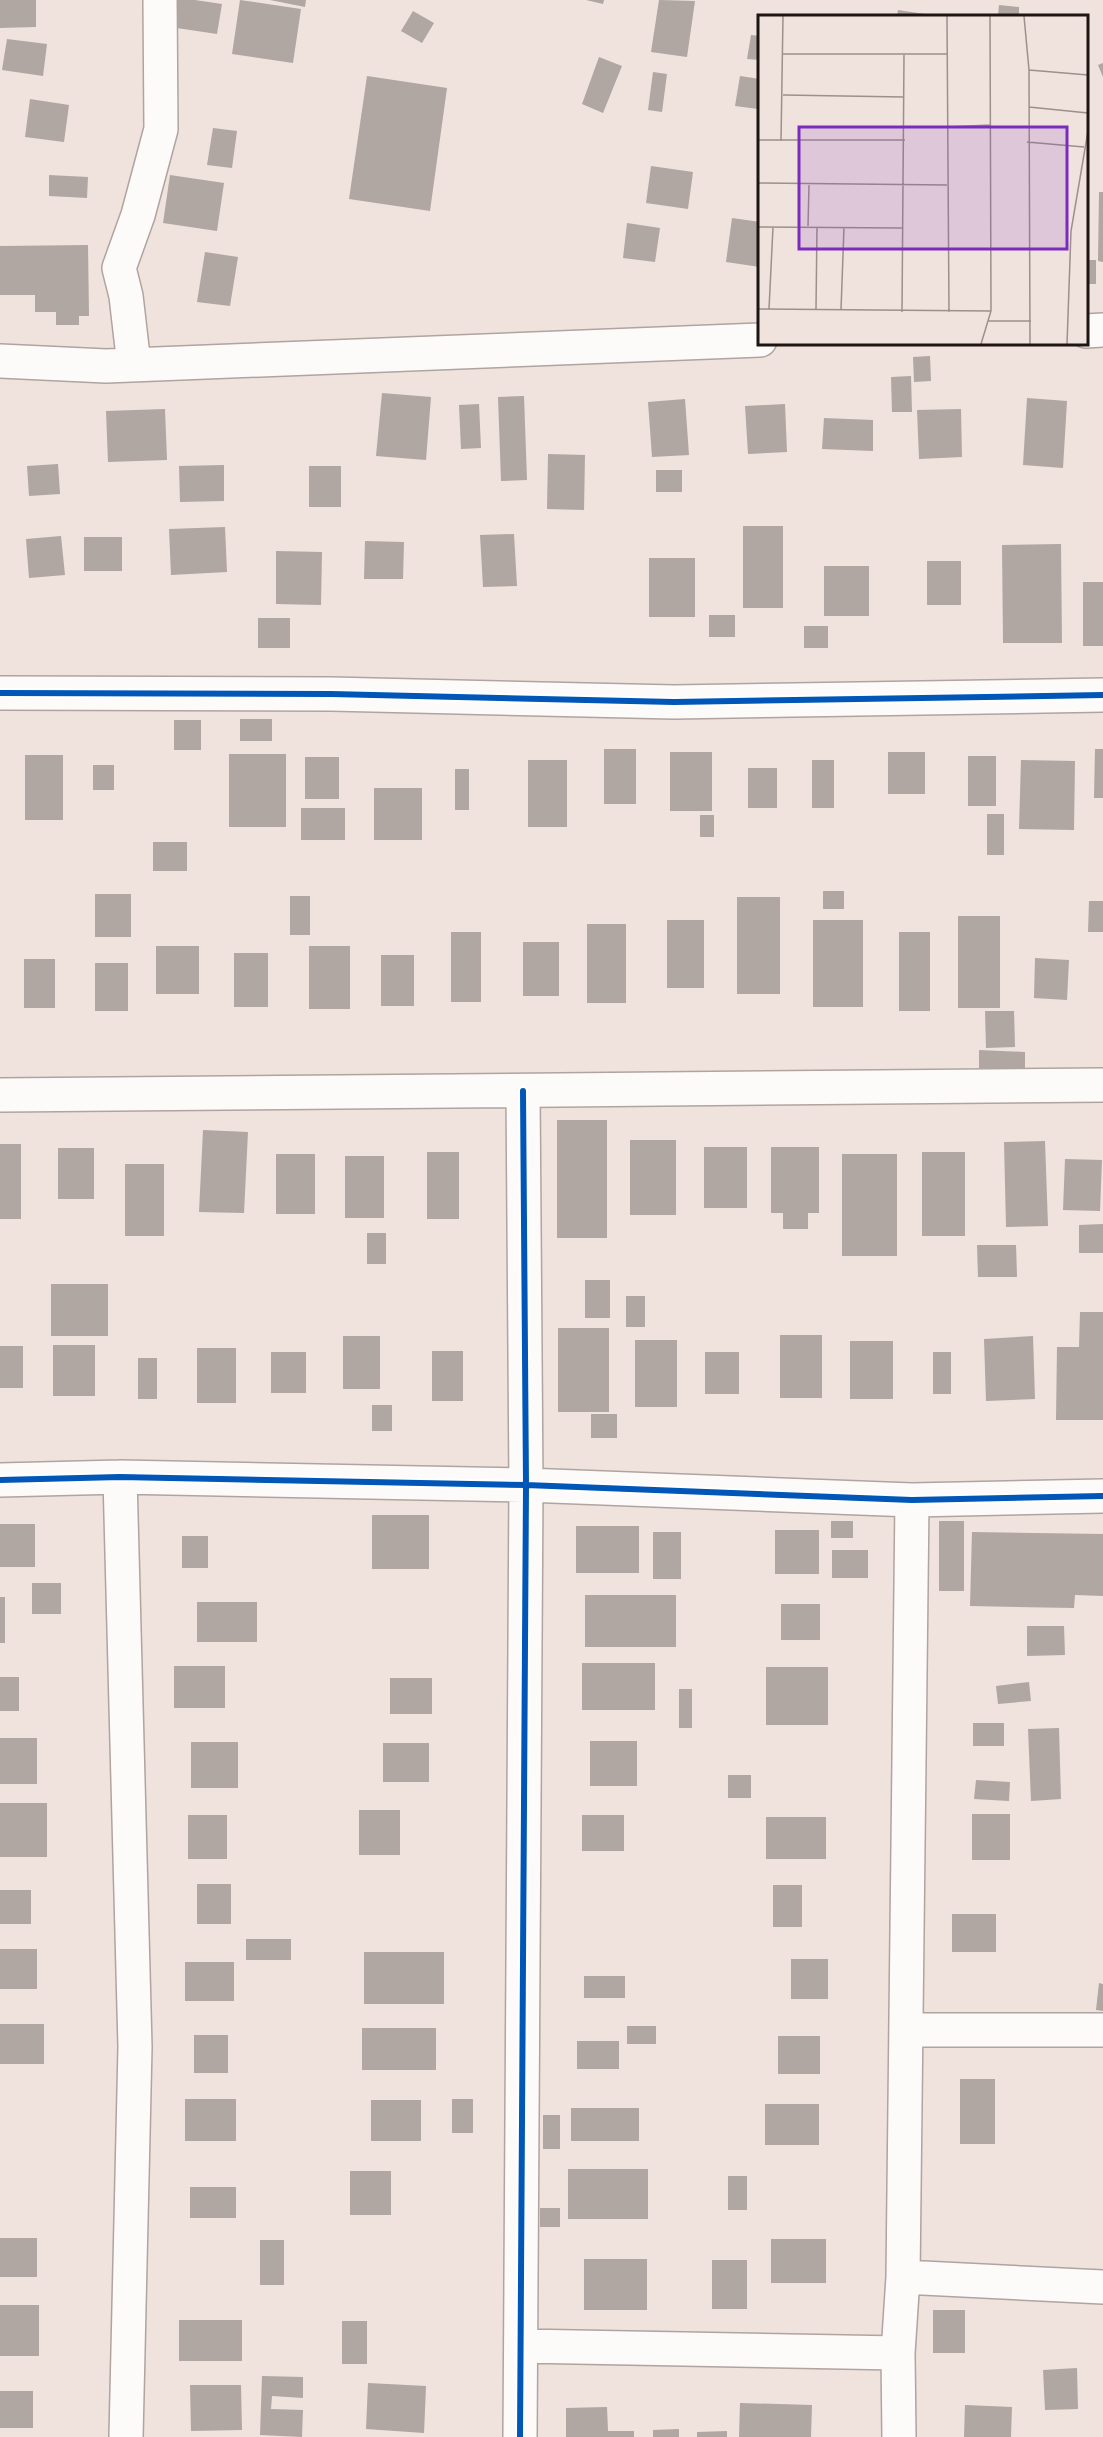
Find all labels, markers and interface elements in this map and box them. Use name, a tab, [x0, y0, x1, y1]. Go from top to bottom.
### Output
inset map	[758, 15, 1088, 345]

